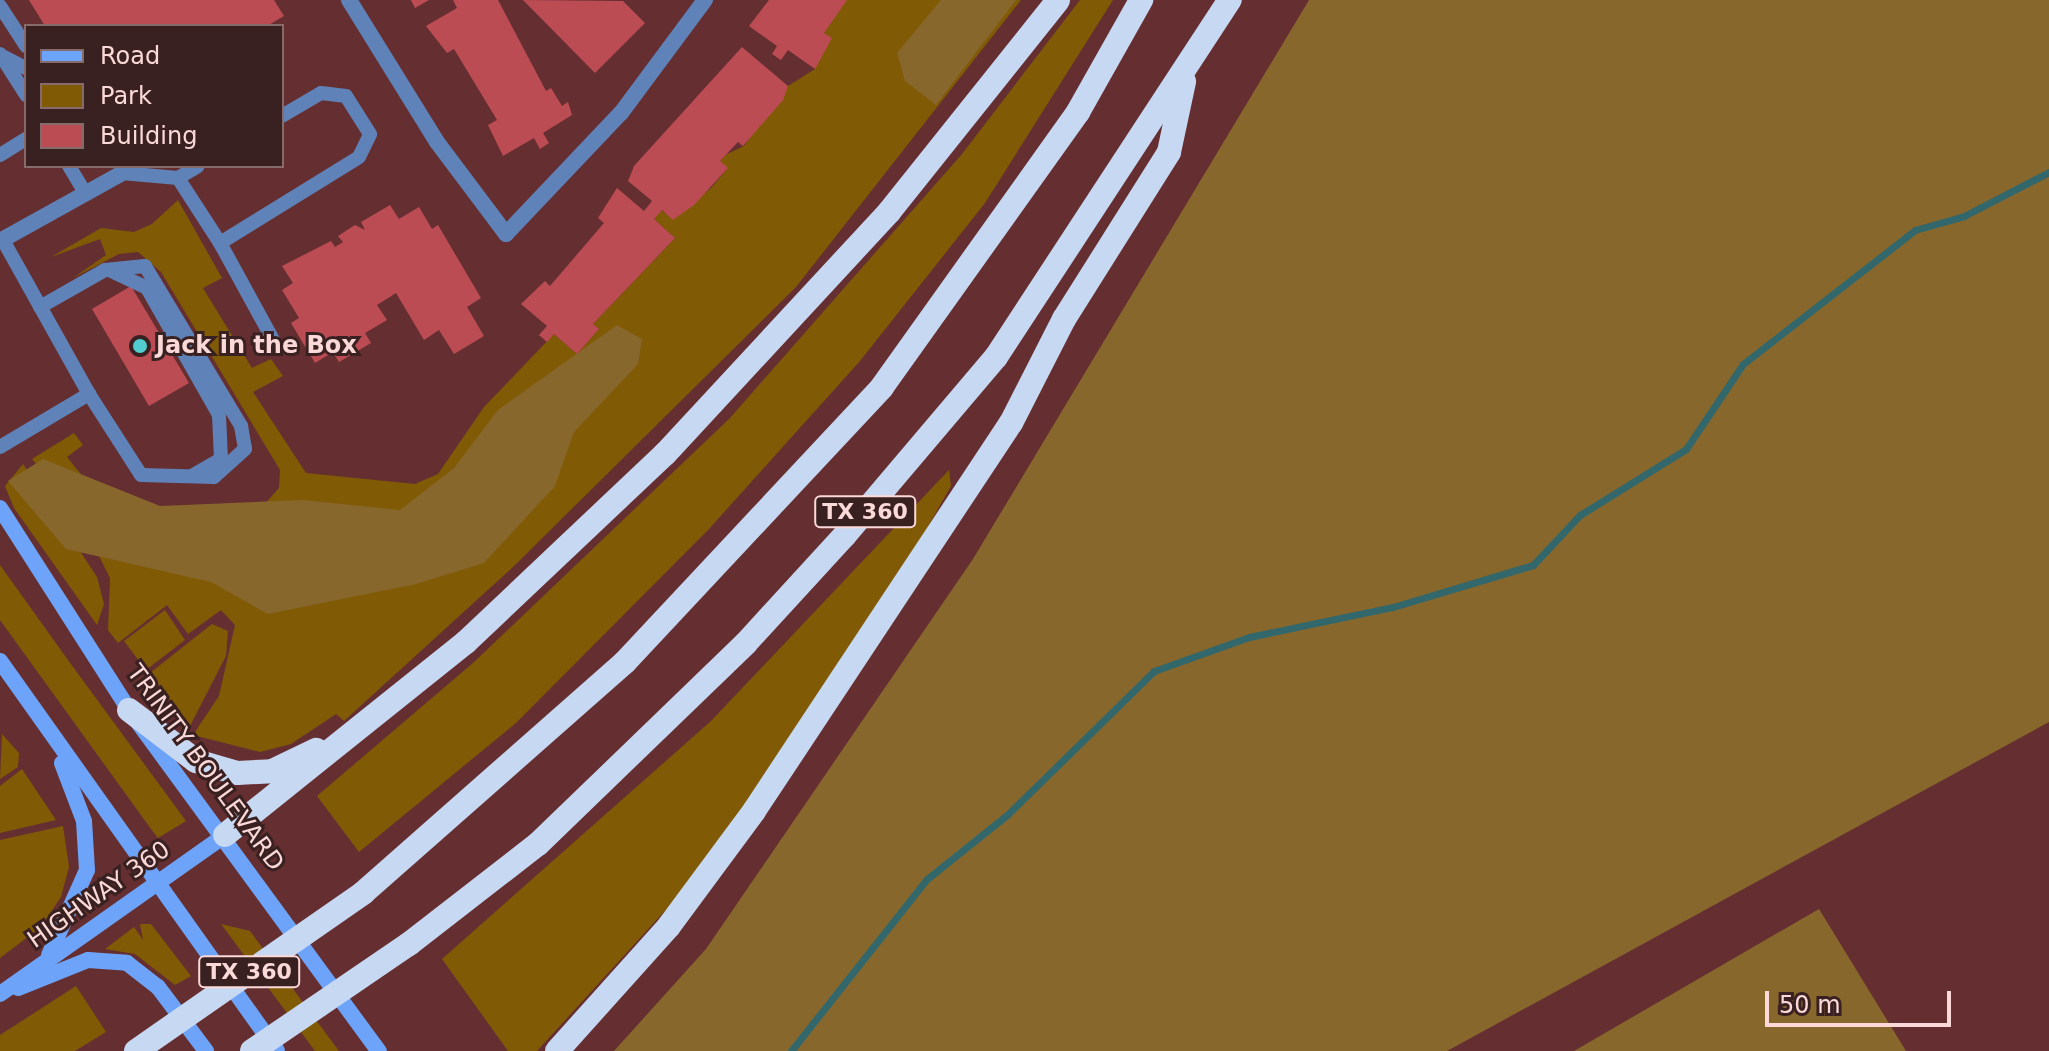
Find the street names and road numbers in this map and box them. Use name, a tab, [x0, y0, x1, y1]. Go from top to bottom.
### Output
road number: TX 360	[813, 494, 917, 530]
street label: TRINITY BOULEVARD	[120, 659, 290, 877]
street label: HIGHWAY 360	[22, 835, 176, 955]
road number: TX 360	[197, 954, 301, 990]

